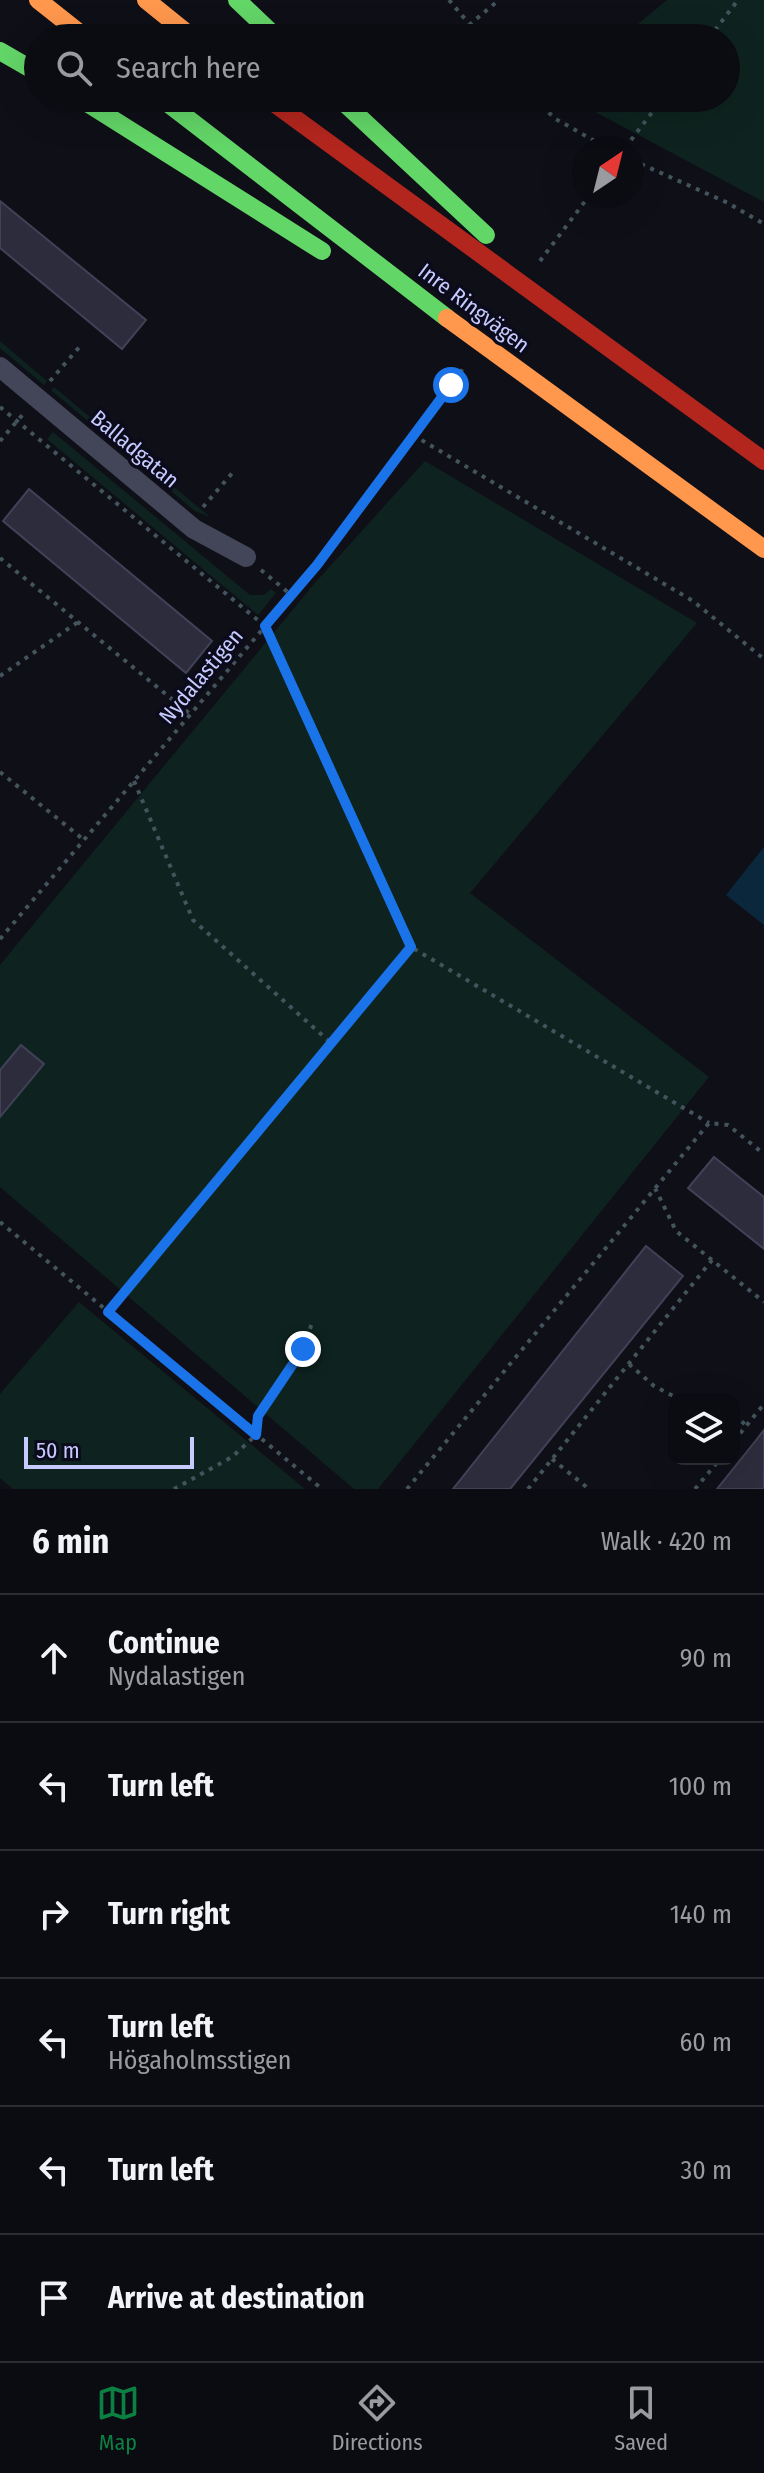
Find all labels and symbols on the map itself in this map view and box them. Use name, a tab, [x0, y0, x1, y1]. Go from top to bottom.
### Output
north arrow	[572, 136, 644, 208]
street label: Inre Ringvägen	[413, 257, 535, 359]
route start	[433, 367, 469, 403]
street label: Balladgatan	[85, 404, 185, 494]
street label: Nydalastigen	[153, 623, 249, 729]
route end	[285, 1331, 321, 1367]
scale bar	[24, 1433, 194, 1469]

